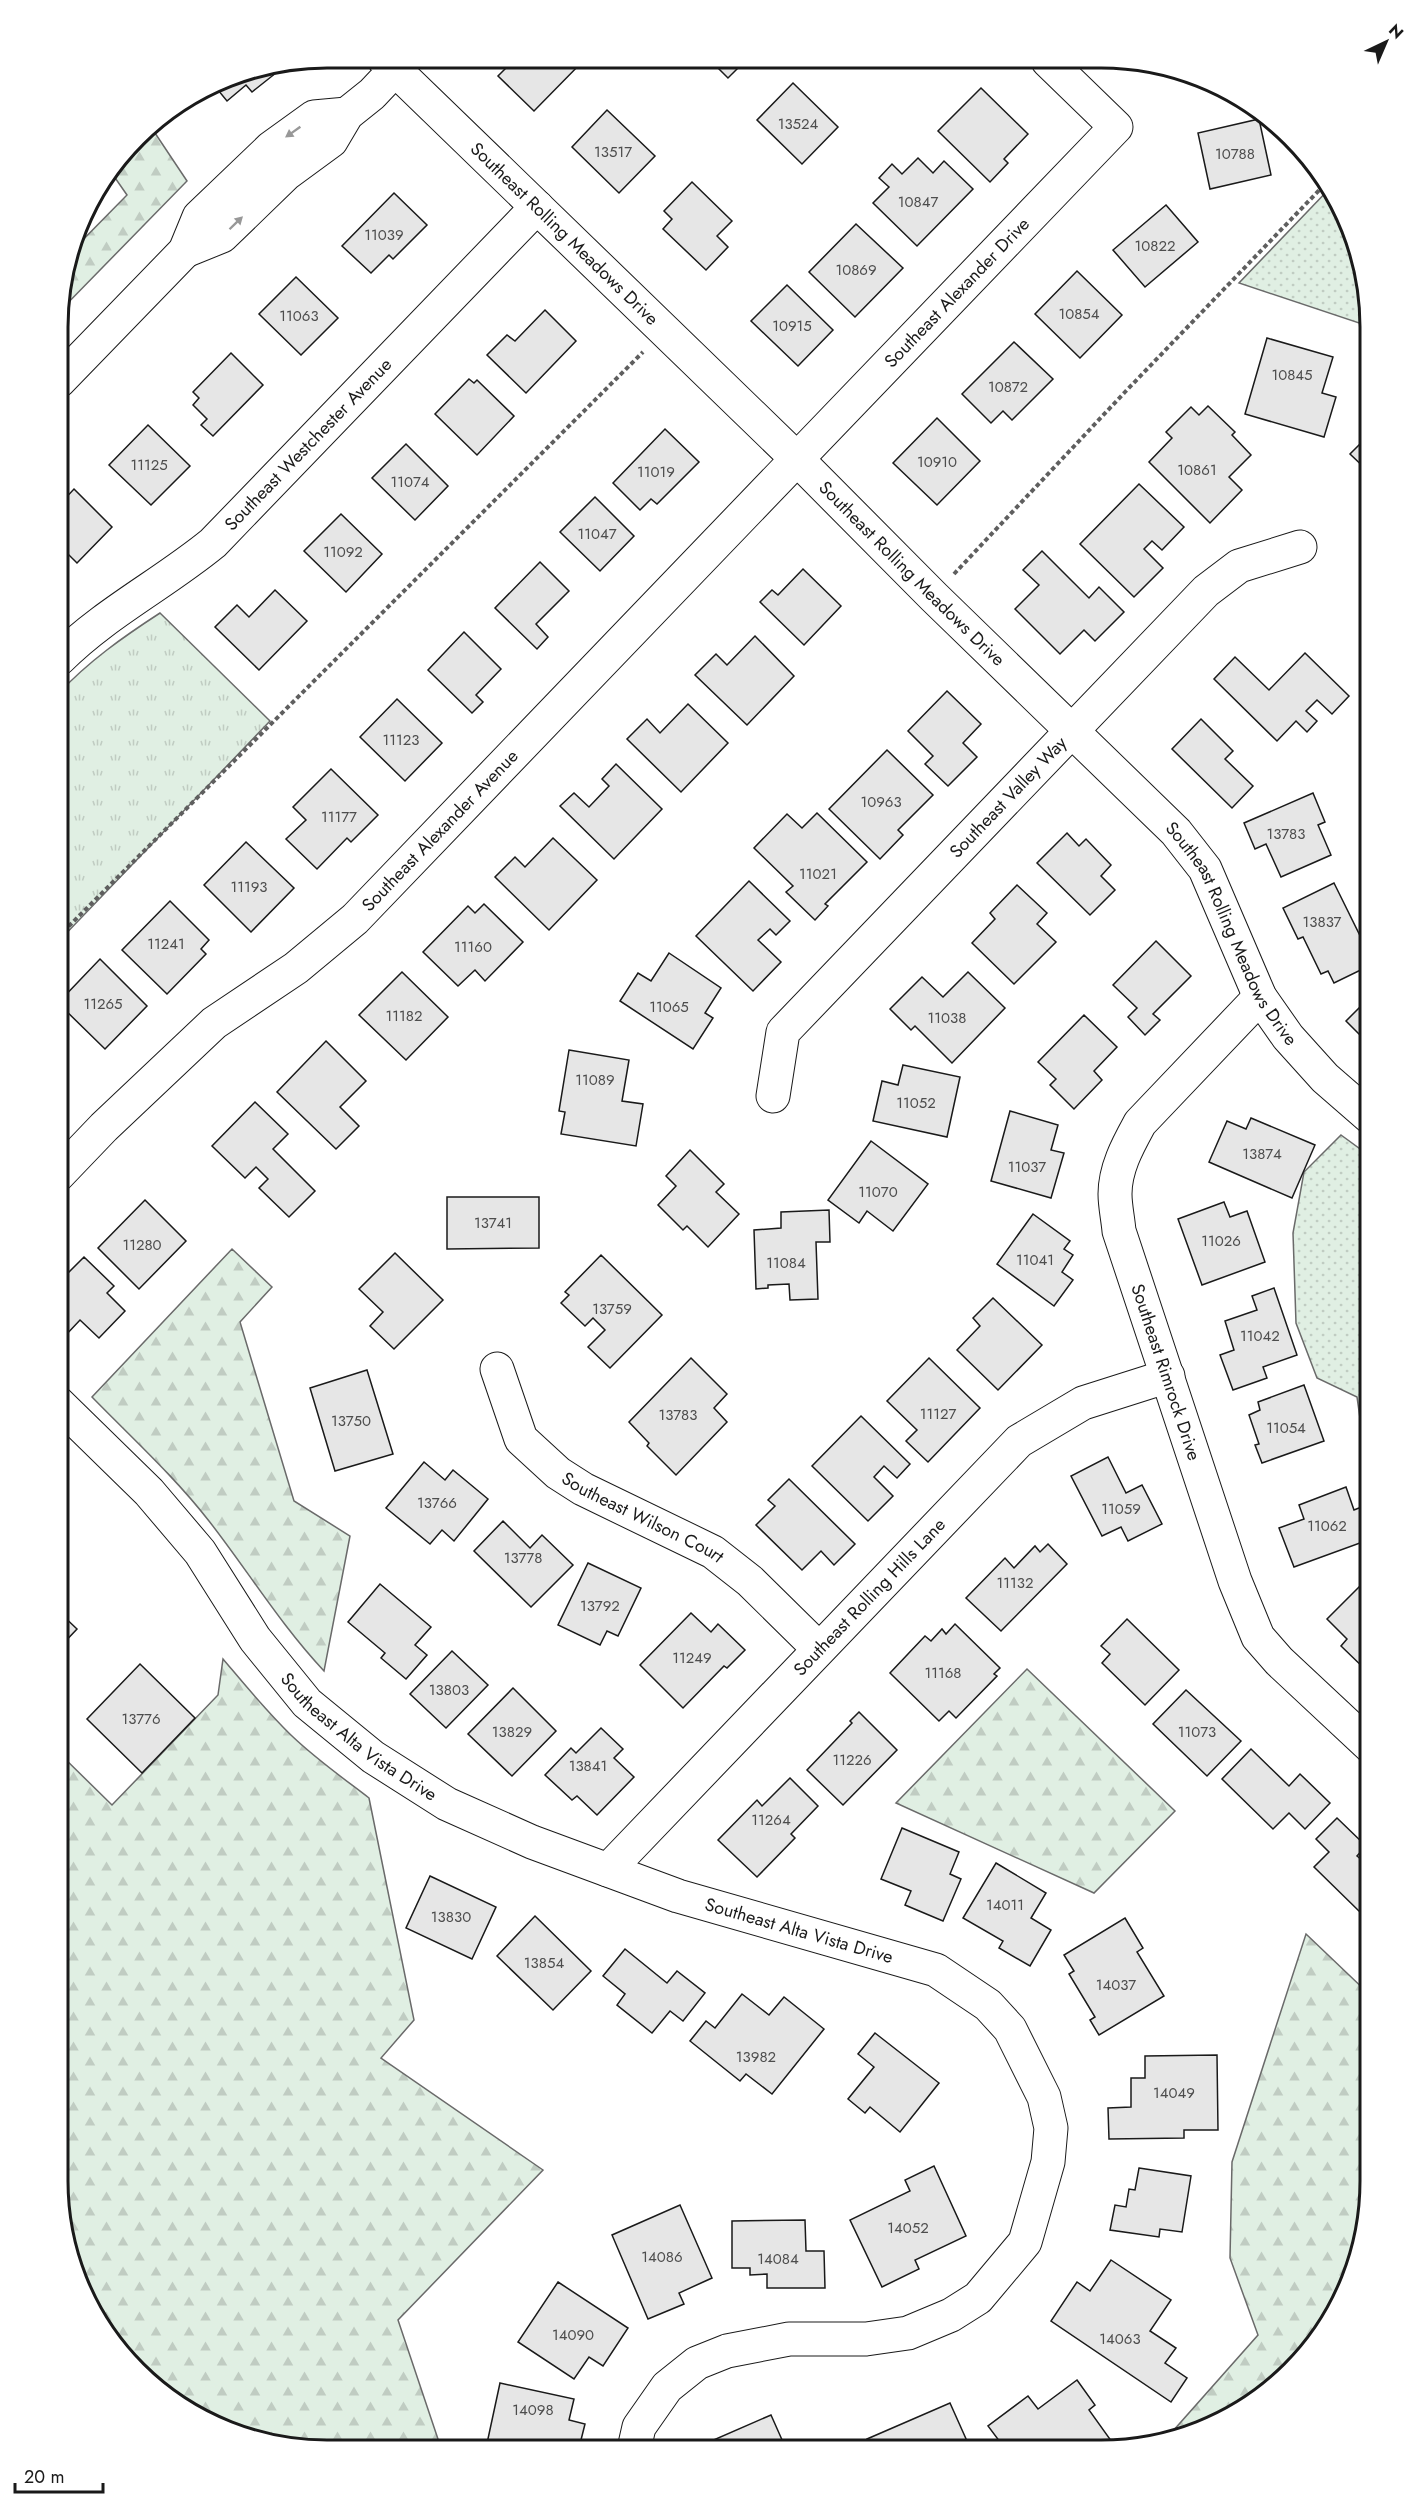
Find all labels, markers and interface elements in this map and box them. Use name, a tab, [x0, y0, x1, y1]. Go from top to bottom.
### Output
north arrow	[1356, 12, 1416, 72]
text: N	[1384, 19, 1409, 44]
house number: 13524	[778, 113, 819, 135]
one-way arrow	[286, 126, 302, 138]
street label: Southeast Rolling Meadows Drive	[464, 136, 664, 331]
house number: 13517	[594, 141, 632, 163]
house number: 10788	[1215, 143, 1255, 165]
house number: 10847	[898, 191, 938, 213]
street label: Southeast Alexander Drive	[878, 212, 1035, 374]
one-way arrow	[228, 216, 242, 230]
house number: 11039	[364, 224, 404, 246]
house number: 10822	[1134, 235, 1176, 257]
house number: 10869	[835, 259, 877, 281]
house number: 10854	[1058, 303, 1100, 325]
house number: 11063	[279, 305, 319, 327]
house number: 10915	[772, 315, 812, 337]
street label: Southeast Westchester Avenue	[219, 352, 398, 537]
house number: 10845	[1271, 364, 1313, 386]
house number: 10872	[988, 376, 1028, 398]
house number: 10910	[917, 451, 957, 473]
house number: 11125	[130, 454, 168, 476]
house number: 10861	[1177, 459, 1217, 481]
house number: 11019	[637, 461, 675, 483]
house number: 11074	[390, 471, 430, 493]
street label: Southeast Rolling Meadows Drive	[813, 475, 1011, 672]
house number: 11047	[577, 523, 617, 545]
house number: 11092	[323, 541, 363, 563]
house number: 11123	[383, 729, 419, 751]
street label: Southeast Valley Way	[943, 731, 1073, 864]
street label: Southeast Alexander Avenue	[356, 744, 524, 917]
house number: 10963	[860, 791, 902, 813]
house number: 11177	[321, 806, 357, 828]
street label: Southeast Rolling Meadows Drive	[1160, 816, 1303, 1052]
house number: 13783	[1267, 823, 1305, 845]
house number: 11021	[799, 863, 837, 885]
house number: 11193	[230, 876, 268, 898]
house number: 13837	[1303, 911, 1342, 933]
house number: 11241	[147, 933, 185, 955]
house number: 11160	[454, 936, 492, 958]
house number: 11265	[83, 993, 123, 1015]
house number: 11065	[649, 996, 689, 1018]
house number: 11182	[386, 1005, 422, 1027]
house number: 11038	[928, 1007, 966, 1029]
house number: 11089	[575, 1069, 615, 1091]
house number: 11052	[896, 1092, 936, 1114]
house number: 13874	[1242, 1143, 1282, 1165]
house number: 11037	[1008, 1156, 1046, 1178]
house number: 11070	[858, 1181, 898, 1203]
house number: 13741	[474, 1212, 512, 1234]
house number: 11026	[1201, 1230, 1241, 1252]
house number: 11280	[122, 1234, 162, 1256]
house number: 11041	[1016, 1249, 1054, 1271]
house number: 11084	[766, 1252, 806, 1274]
street label: Southeast Rimrock Drive	[1124, 1280, 1207, 1464]
house number: 13759	[592, 1298, 632, 1320]
house number: 11042	[1240, 1325, 1280, 1347]
house number: 11127	[920, 1403, 956, 1425]
house number: 13783	[659, 1404, 697, 1426]
house number: 13750	[331, 1410, 371, 1432]
house number: 11054	[1266, 1417, 1306, 1439]
street label: Southeast Wilson Court	[556, 1466, 730, 1569]
house number: 13766	[417, 1492, 457, 1514]
house number: 11059	[1101, 1498, 1141, 1520]
street label: Southeast Rolling Hills Lane	[787, 1512, 952, 1682]
house number: 11062	[1307, 1515, 1347, 1537]
house number: 13778	[504, 1547, 542, 1569]
house number: 11132	[997, 1572, 1033, 1594]
house number: 13792	[580, 1595, 620, 1617]
house number: 11249	[672, 1647, 712, 1669]
house number: 11168	[924, 1662, 962, 1684]
street label: Southeast Alta Vista Drive	[274, 1667, 442, 1807]
house number: 13803	[429, 1679, 469, 1701]
house number: 13776	[121, 1708, 161, 1730]
house number: 13829	[492, 1721, 532, 1743]
house number: 11073	[1178, 1721, 1216, 1743]
house number: 11226	[832, 1749, 872, 1771]
house number: 13841	[569, 1755, 607, 1777]
house number: 11264	[751, 1809, 791, 1831]
street label: Southeast Alta Vista Drive	[702, 1891, 896, 1970]
house number: 14011	[986, 1894, 1024, 1916]
house number: 13830	[431, 1906, 471, 1928]
house number: 13854	[524, 1952, 564, 1974]
house number: 14037	[1096, 1974, 1136, 1996]
house number: 13982	[736, 2046, 776, 2068]
house number: 14049	[1153, 2082, 1195, 2104]
house number: 14052	[887, 2217, 929, 2239]
house number: 14086	[641, 2246, 683, 2268]
house number: 14084	[757, 2248, 799, 2270]
house number: 14090	[552, 2324, 594, 2346]
house number: 14063	[1099, 2328, 1141, 2350]
house number: 14098	[512, 2399, 554, 2421]
scale bar	[15, 2456, 104, 2494]
text: 20 m	[24, 2464, 64, 2490]

